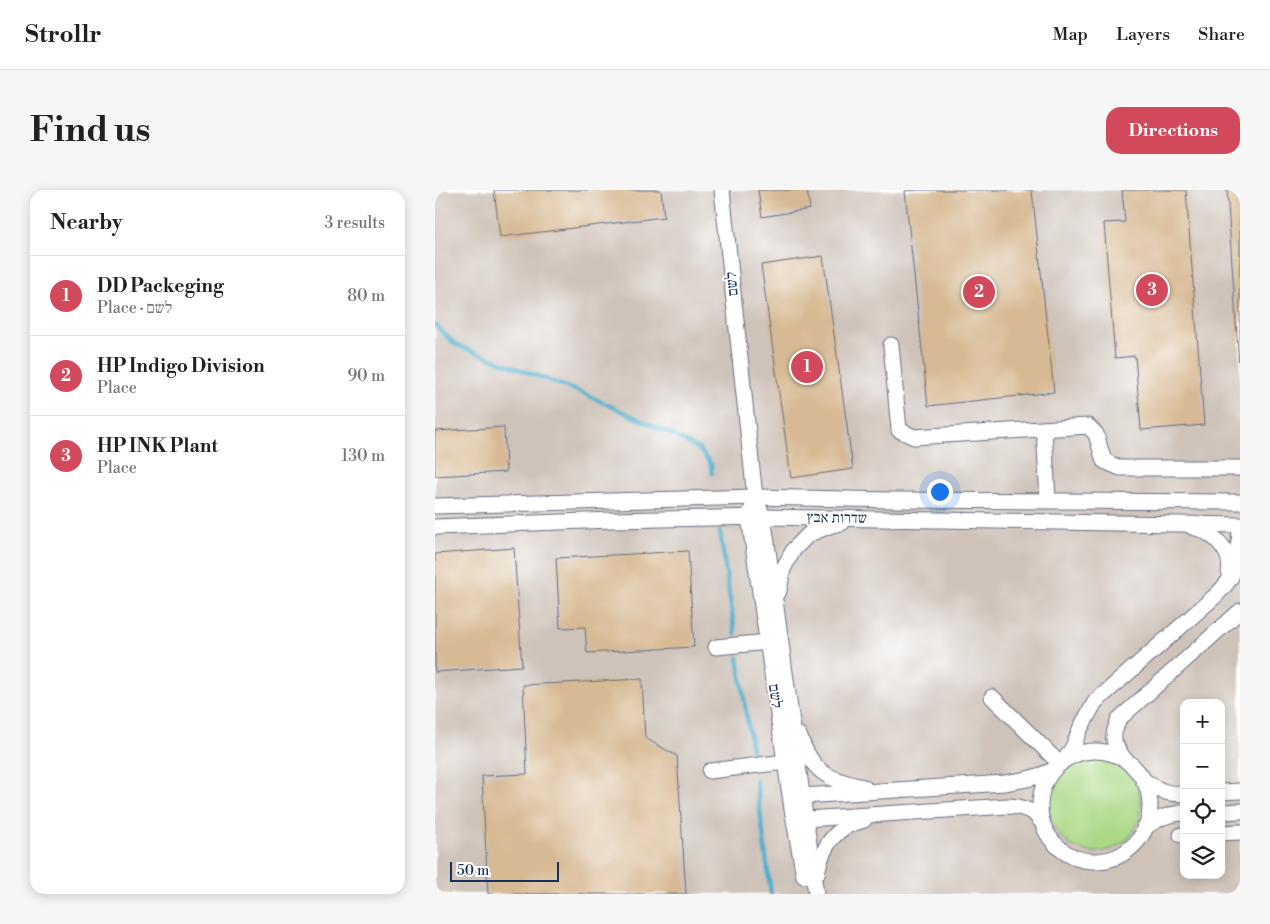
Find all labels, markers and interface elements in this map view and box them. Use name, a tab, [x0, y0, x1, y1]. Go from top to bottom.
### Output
text: Strollr	[25, 20, 101, 50]
text: Map	[1053, 23, 1088, 46]
text: Layers	[1116, 23, 1170, 46]
text: Share	[1198, 23, 1245, 46]
button: Directions	[1106, 107, 1240, 154]
text: Find us	[30, 109, 150, 152]
text: Nearby	[50, 210, 123, 236]
text: 3 results	[324, 213, 385, 233]
street label: לשם	[721, 271, 743, 297]
pin: 3	[1136, 271, 1168, 309]
pin: 2	[963, 273, 995, 311]
text: DD Packeging	[97, 274, 224, 298]
text: 1	[62, 286, 70, 306]
text: 80 m	[347, 286, 385, 306]
text: Place · לשם	[97, 298, 172, 318]
pin: 1	[791, 348, 823, 386]
text: HP Indigo Division	[97, 354, 265, 378]
text: 2	[61, 366, 71, 386]
text: 90 m	[347, 366, 385, 386]
text: Place	[97, 378, 137, 398]
text: HP INK Plant	[97, 434, 218, 458]
text: 3	[61, 446, 71, 466]
text: 130 m	[341, 446, 385, 466]
text: Place	[97, 458, 137, 478]
your location	[927, 479, 953, 505]
street label: שדרות אבץ	[807, 508, 867, 528]
street label: לשם	[764, 683, 786, 709]
map controls	[1180, 699, 1225, 879]
button: +	[1180, 699, 1225, 744]
button: −	[1180, 744, 1225, 789]
button: locate	[1180, 789, 1225, 834]
button: layers	[1180, 834, 1225, 879]
scale bar	[450, 859, 559, 882]
text: 50 m	[457, 862, 489, 880]

